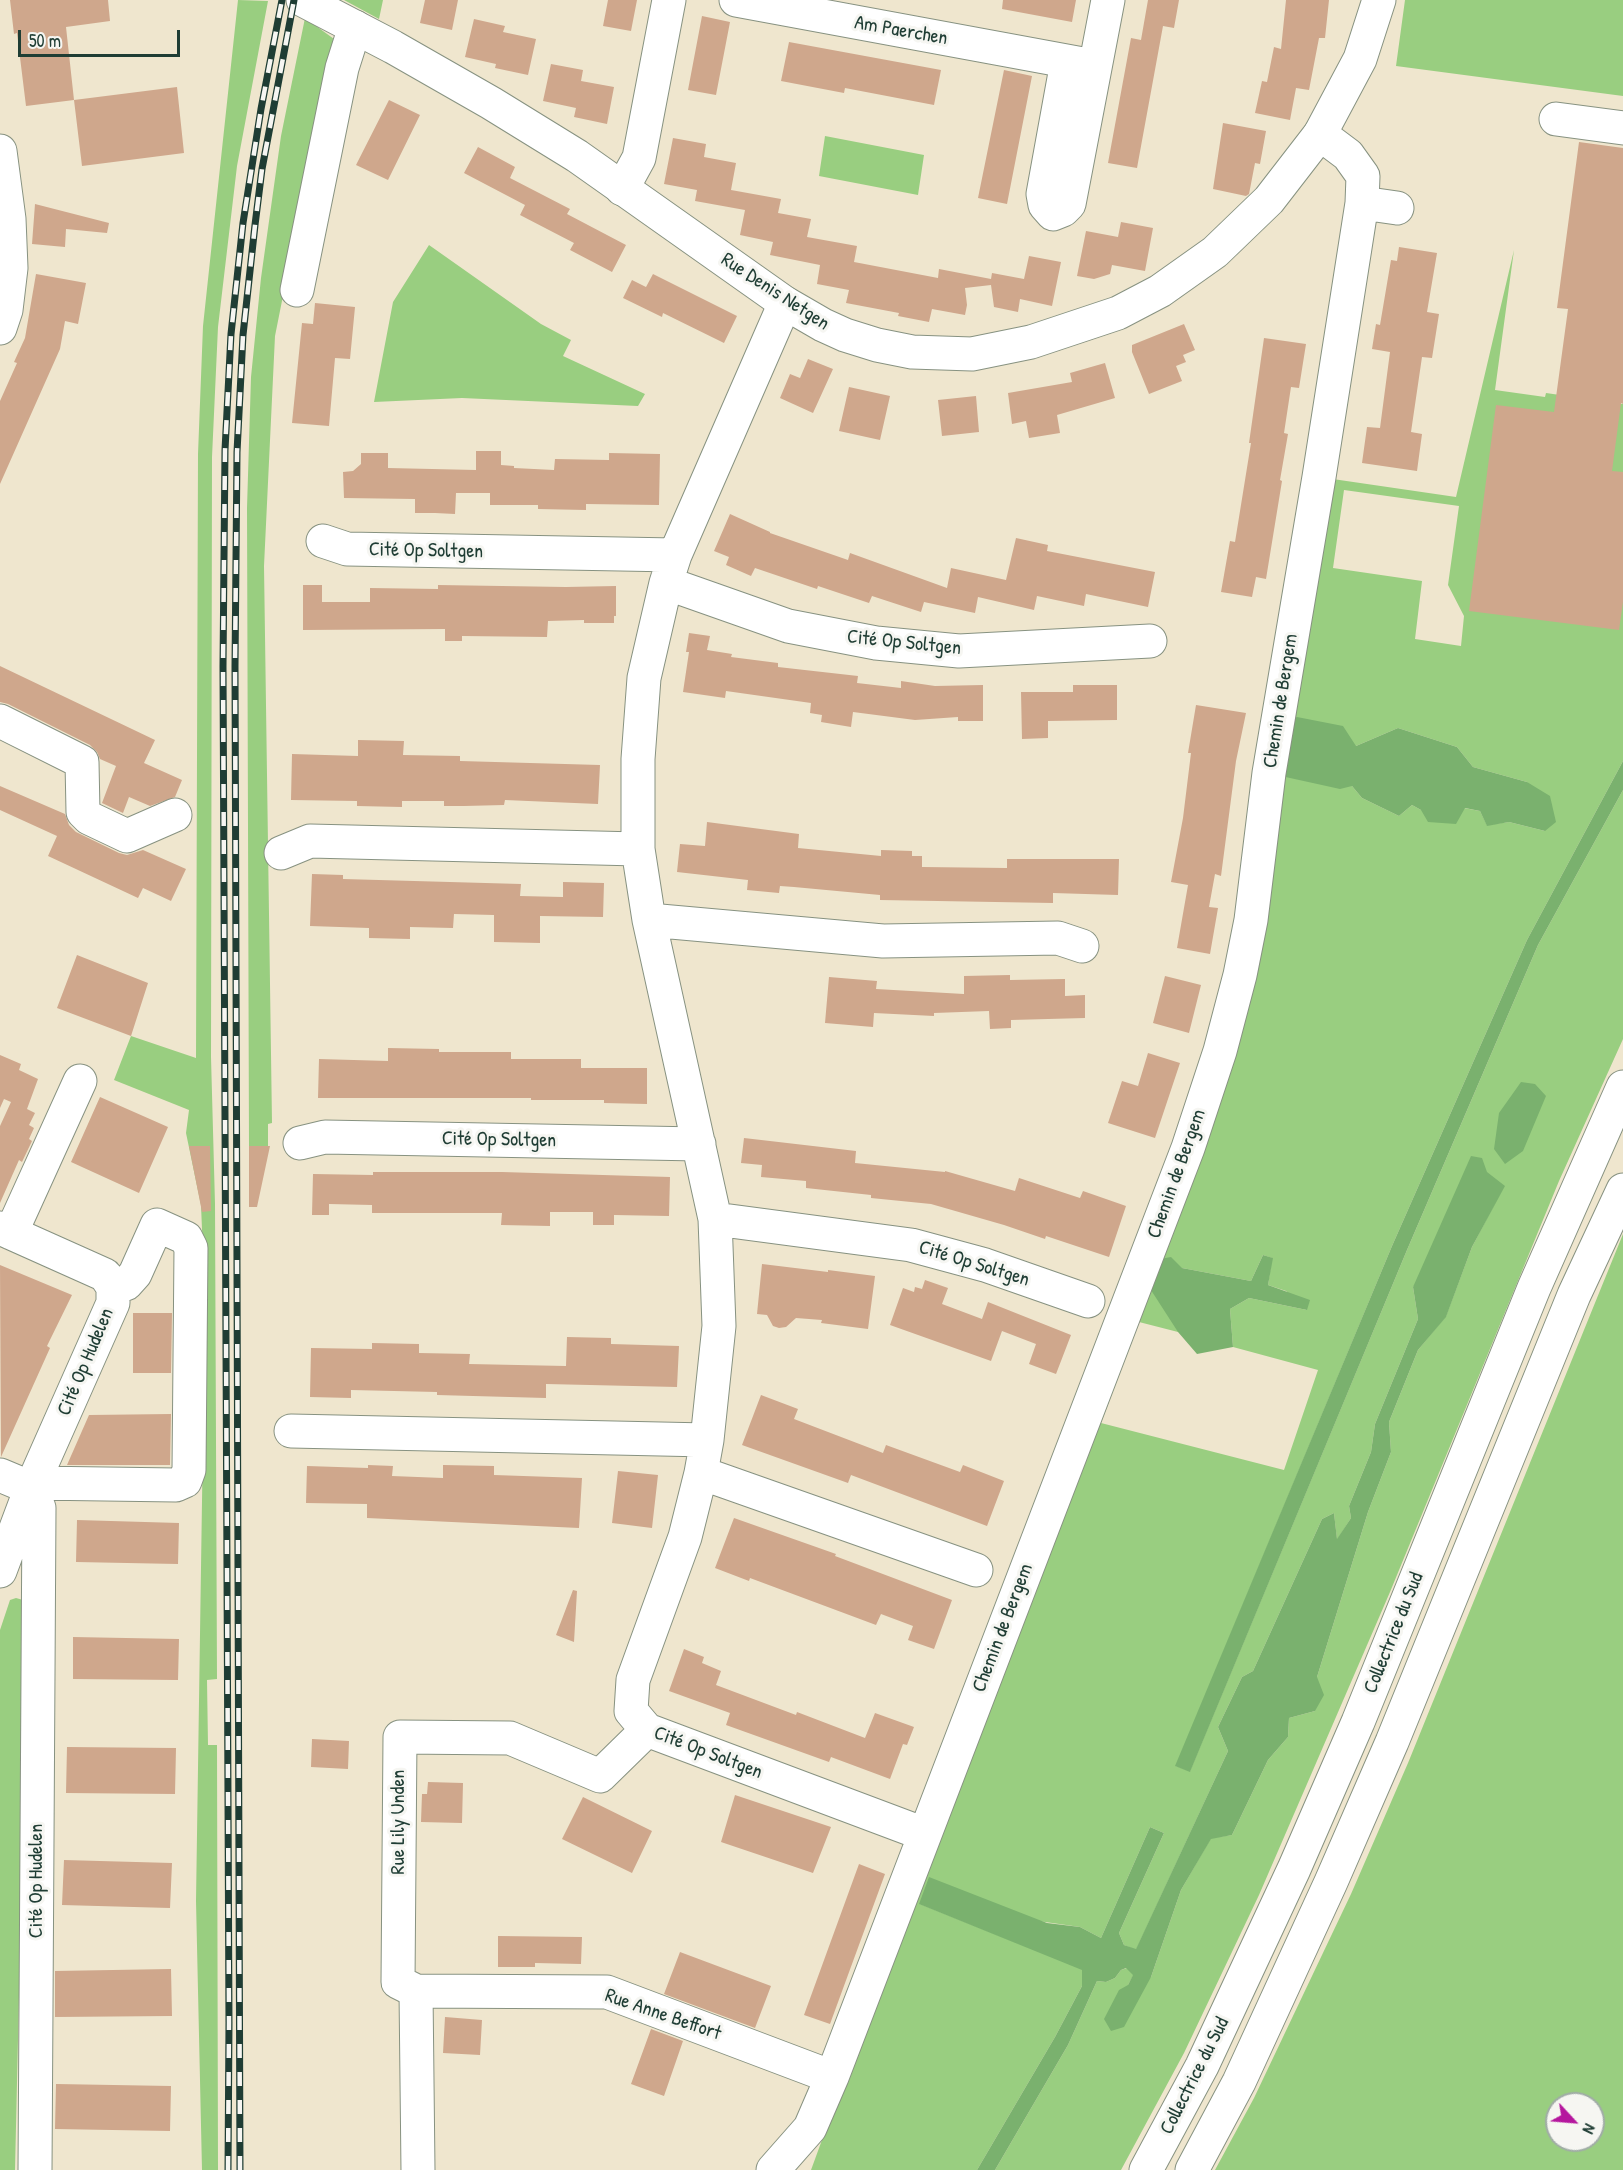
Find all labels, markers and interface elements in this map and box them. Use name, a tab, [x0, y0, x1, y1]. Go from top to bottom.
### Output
street label: Am Paerchen	[853, 11, 949, 51]
scale bar	[21, 18, 183, 56]
text: 50 m	[29, 28, 61, 53]
street label: Rue Denis Netgen	[716, 248, 834, 336]
street label: Cité Op Soltgen	[369, 538, 483, 564]
street label: Cité Op Soltgen	[846, 625, 962, 661]
street label: Chemin de Bergem	[1259, 632, 1303, 770]
street label: Chemin de Bergem	[1143, 1106, 1211, 1242]
street label: Cité Op Soltgen	[442, 1127, 556, 1153]
street label: Cité Op Soltgen	[916, 1236, 1032, 1292]
street label: Cité Op Hudelen	[53, 1305, 119, 1419]
street label: Chemin de Bergem	[967, 1560, 1039, 1696]
street label: Collectrice du Sud	[1359, 1569, 1429, 1697]
street label: Cité Op Soltgen	[650, 1721, 766, 1785]
street label: Rue Lily Unden	[387, 1770, 411, 1874]
street label: Cité Op Hudelen	[25, 1824, 49, 1938]
street label: Rue Anne Beffort	[602, 1984, 724, 2046]
street label: Collectrice du Sud	[1155, 2013, 1235, 2139]
north arrow	[1545, 2092, 1605, 2152]
text: N	[1578, 2120, 1601, 2138]

